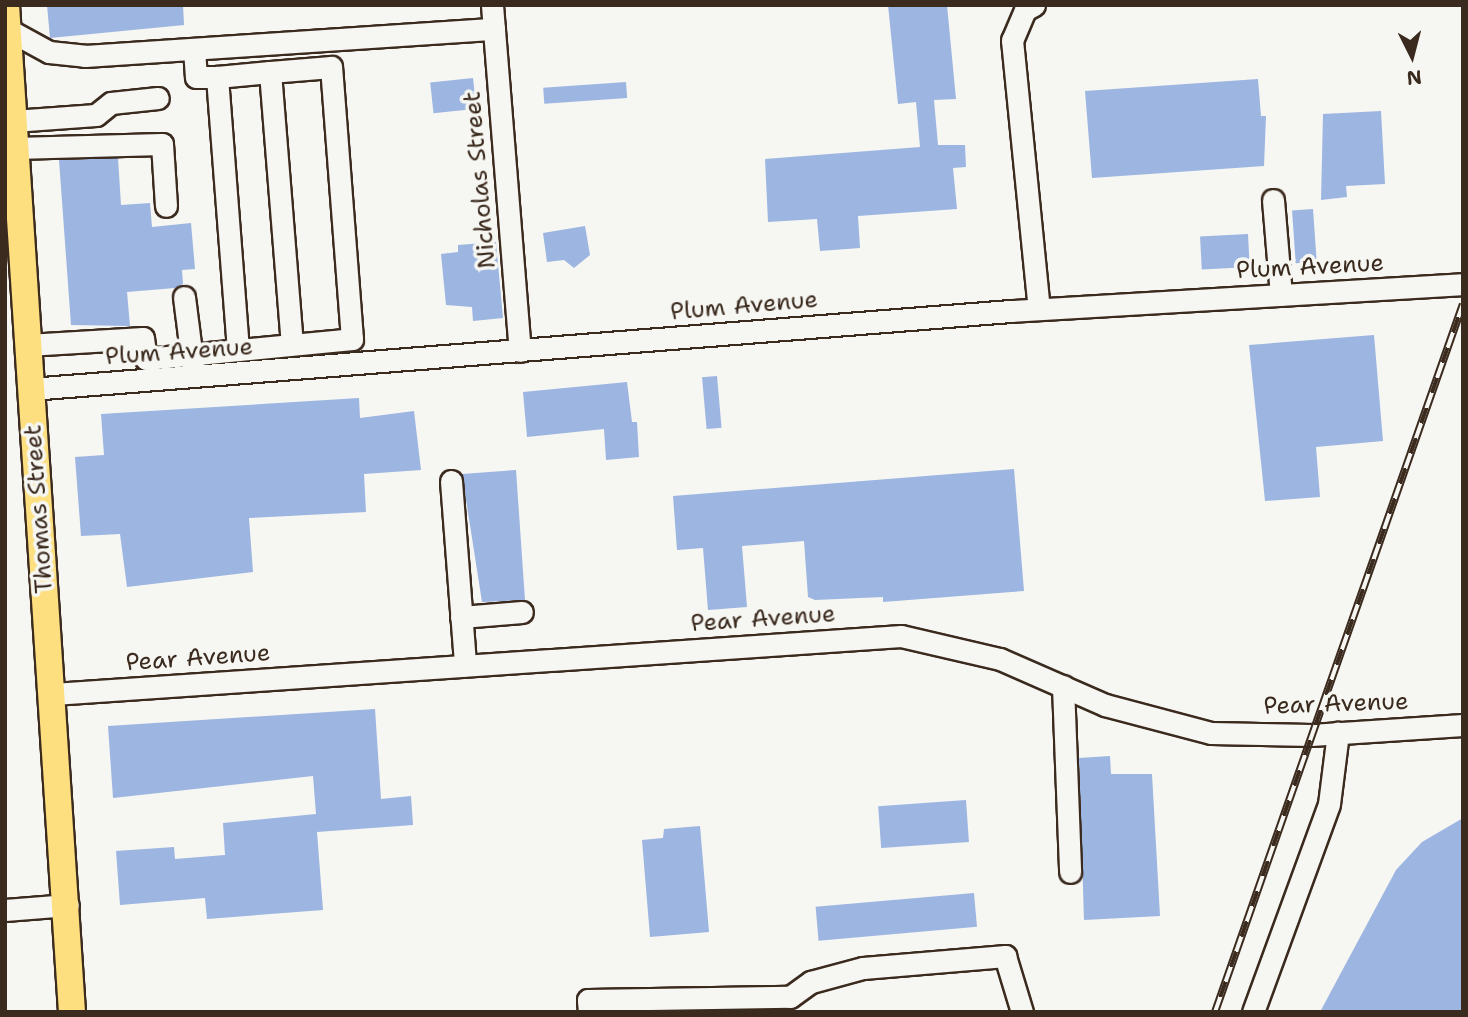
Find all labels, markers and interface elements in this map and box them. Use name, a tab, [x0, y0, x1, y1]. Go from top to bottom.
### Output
north arrow	[1377, 21, 1447, 91]
text: N	[1405, 64, 1423, 91]
street label: Nicholas Street	[458, 90, 502, 270]
street label: Plum Avenue	[1235, 249, 1385, 285]
street label: Plum Avenue	[669, 285, 819, 327]
street label: Plum Avenue	[104, 332, 254, 372]
street label: Thomas Street	[19, 424, 59, 594]
street label: Pear Avenue	[690, 600, 836, 638]
street label: Pear Avenue	[125, 639, 271, 677]
street label: Pear Avenue	[1263, 687, 1409, 721]

